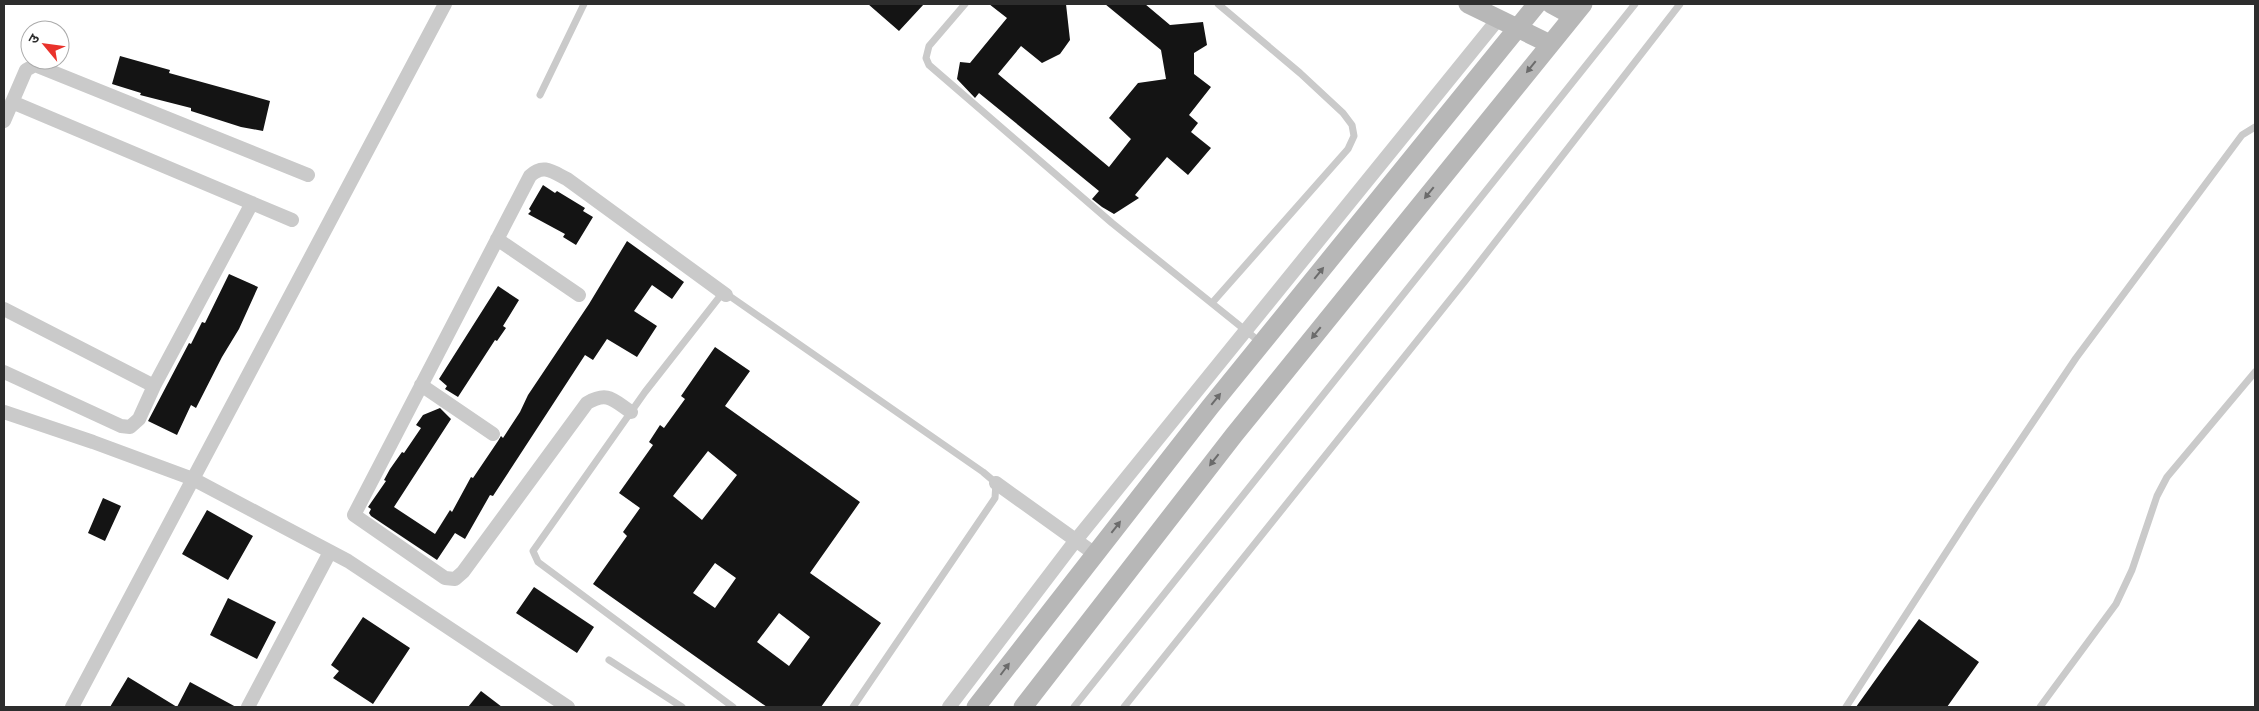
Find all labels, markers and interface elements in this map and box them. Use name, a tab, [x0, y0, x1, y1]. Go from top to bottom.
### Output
north arrow	[20, 20, 70, 70]
text: उ	[24, 30, 43, 46]
one-way arrow	[1526, 60, 1537, 73]
one-way arrow	[1424, 187, 1435, 200]
one-way arrow	[1313, 267, 1324, 280]
one-way arrow	[1311, 327, 1322, 340]
one-way arrow	[1211, 393, 1222, 406]
one-way arrow	[1209, 453, 1220, 466]
one-way arrow	[1111, 521, 1122, 534]
one-way arrow	[1000, 662, 1011, 675]

